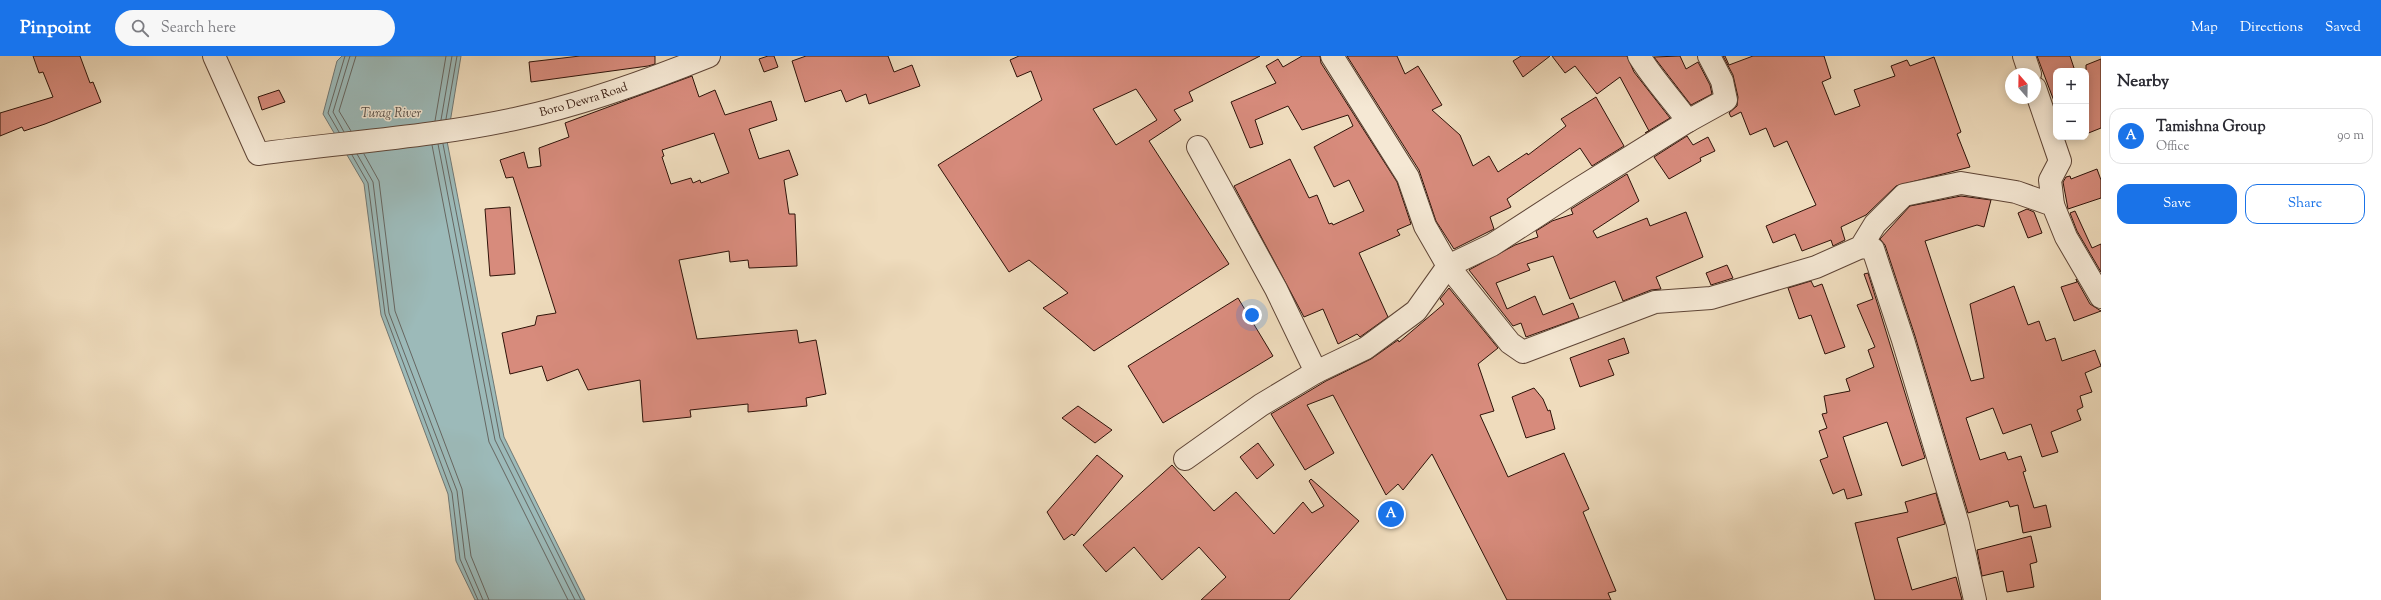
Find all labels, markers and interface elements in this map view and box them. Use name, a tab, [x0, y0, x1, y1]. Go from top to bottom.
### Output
search box	[115, 10, 395, 46]
text: Pinpoint	[20, 15, 91, 42]
icon: search	[129, 17, 151, 39]
text: Search here	[161, 18, 236, 39]
text: Map	[2191, 18, 2218, 38]
text: Directions	[2240, 18, 2303, 38]
text: Saved	[2325, 18, 2361, 38]
north arrow	[2005, 68, 2041, 104]
map controls	[2053, 68, 2089, 140]
button: +	[2053, 68, 2089, 104]
text: Nearby	[2117, 70, 2169, 94]
street label: Boro Dewra Road	[538, 78, 630, 122]
button: −	[2053, 104, 2089, 140]
water label: Turag River	[361, 105, 422, 123]
text: Tamishna Group	[2156, 117, 2266, 138]
text: A	[2126, 127, 2136, 145]
text: 90 m	[2337, 127, 2364, 145]
text: Office	[2156, 138, 2189, 156]
button: Save	[2117, 184, 2237, 224]
button: Share	[2245, 184, 2365, 224]
your location	[1242, 305, 1262, 325]
pin: A	[1378, 499, 1404, 529]

